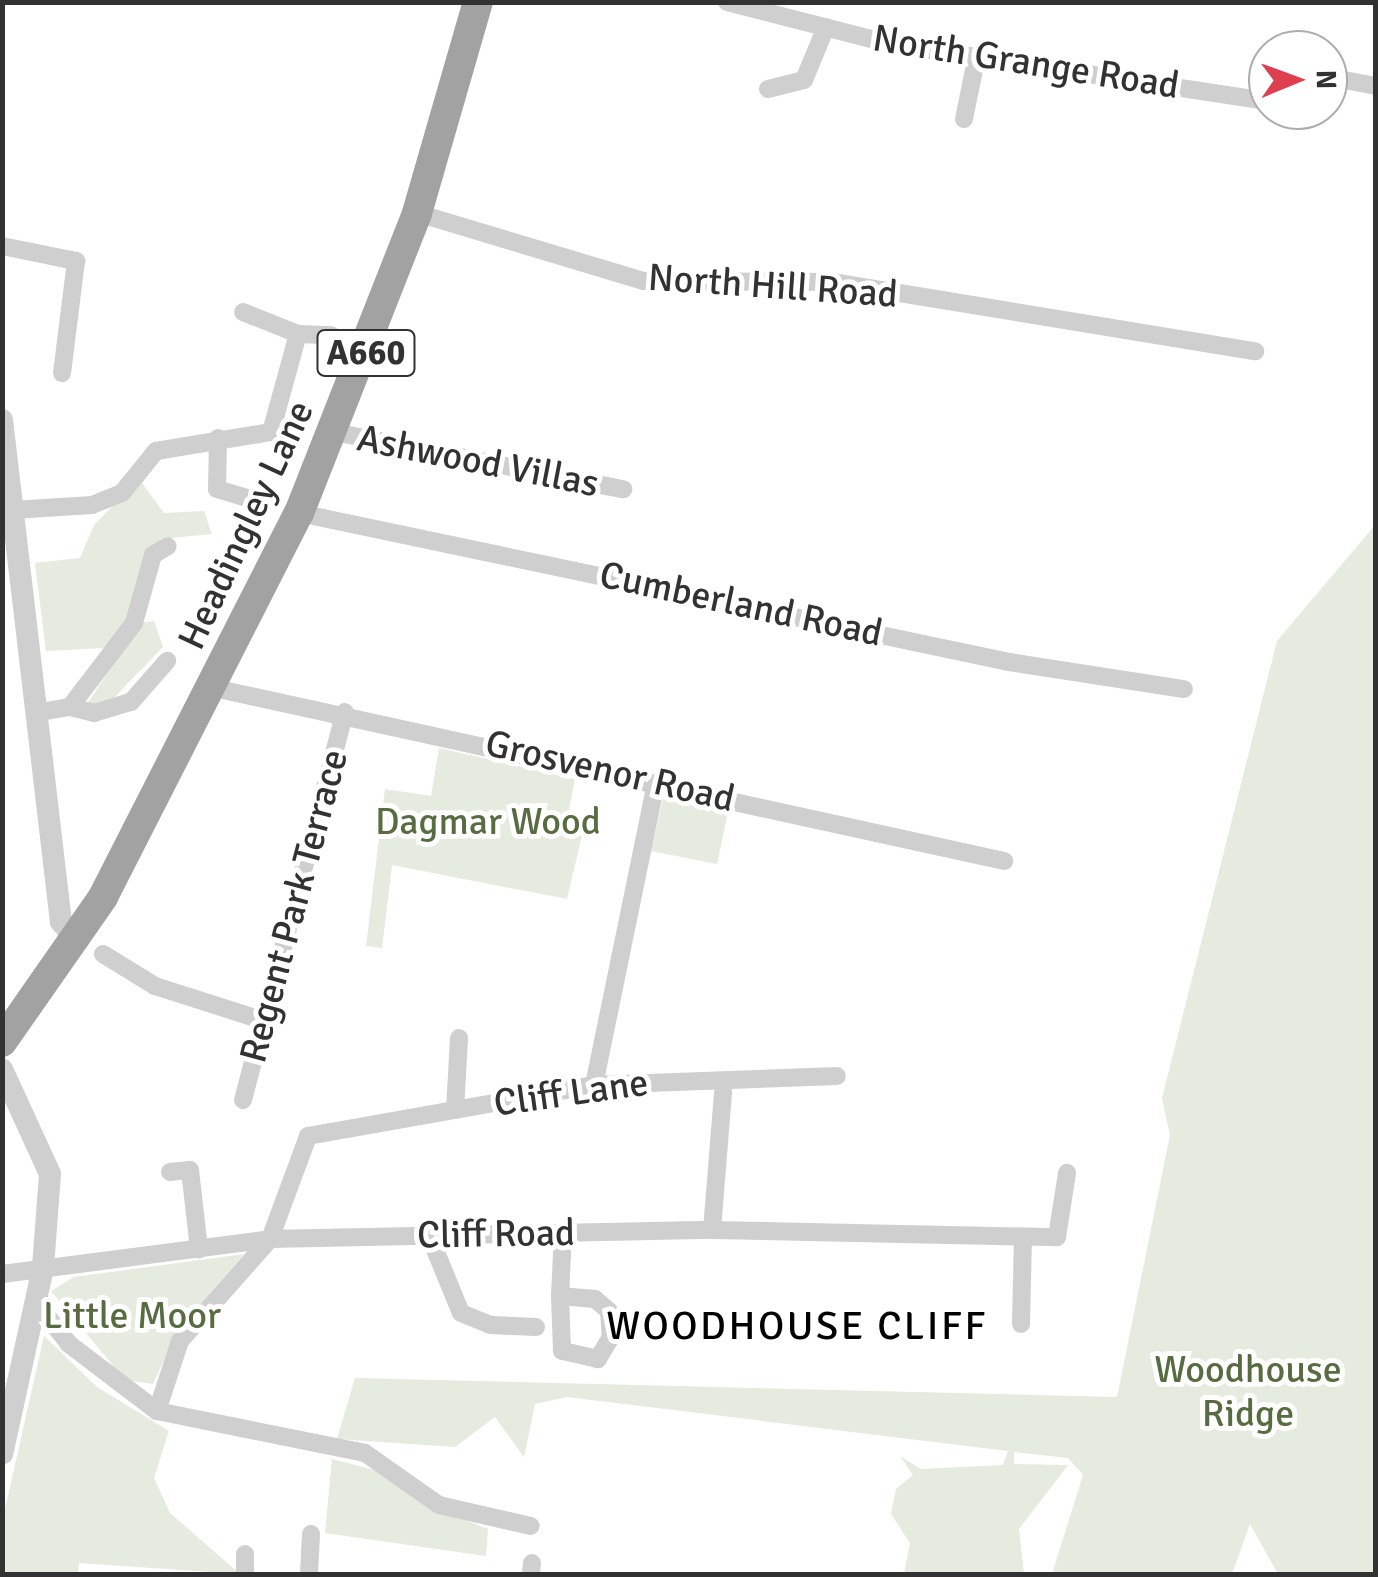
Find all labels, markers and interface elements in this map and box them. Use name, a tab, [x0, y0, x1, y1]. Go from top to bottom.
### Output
street label: North Grange Road	[870, 15, 1182, 109]
north arrow	[1248, 30, 1348, 130]
text: N	[1309, 69, 1343, 90]
street label: North Hill Road	[647, 255, 899, 317]
road number: A660	[316, 323, 416, 383]
street label: Headingley Lane	[169, 394, 323, 656]
street label: Ashwood Villas	[353, 415, 603, 507]
street label: Cumberland Road	[595, 552, 887, 656]
street label: Grosvenor Road	[481, 720, 739, 822]
street label: Regent Park Terrace	[230, 744, 358, 1068]
park label: Dagmar Wood	[375, 799, 601, 845]
street label: Cliff Lane	[491, 1060, 651, 1126]
street label: Cliff Road	[417, 1210, 575, 1258]
park label: Little Moor	[43, 1293, 221, 1339]
district label: WOODHOUSE CLIFF	[606, 1302, 988, 1350]
park label: Woodhouse Ridge	[1154, 1347, 1342, 1436]

